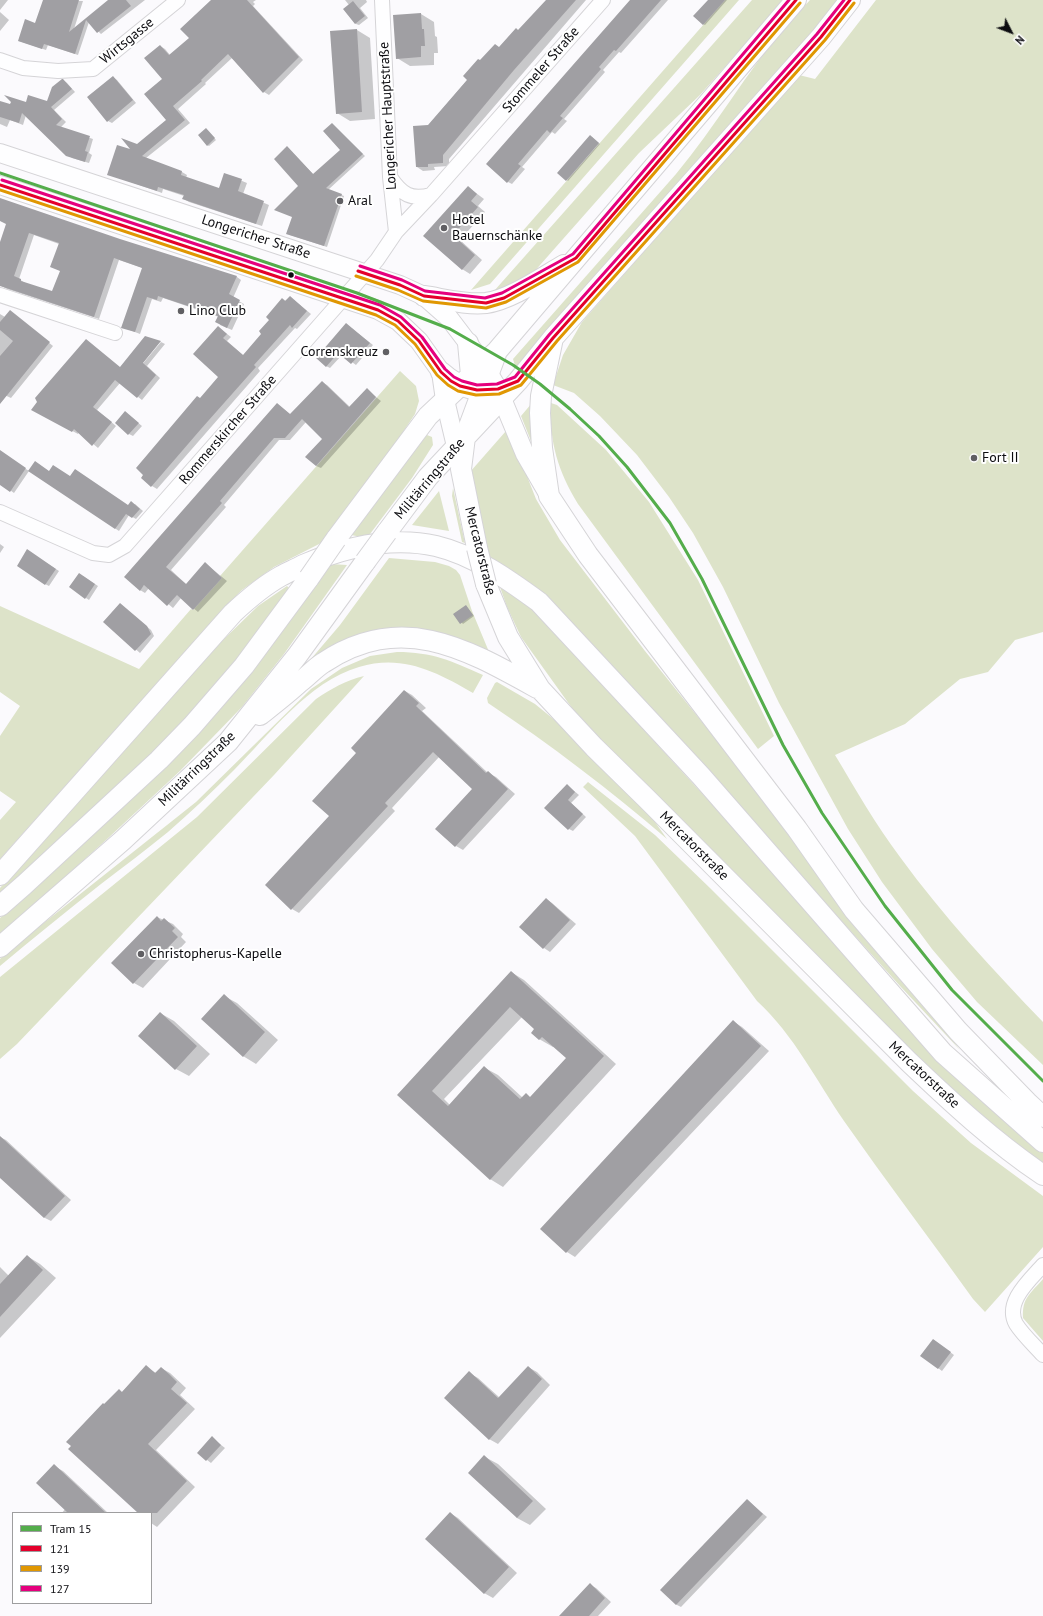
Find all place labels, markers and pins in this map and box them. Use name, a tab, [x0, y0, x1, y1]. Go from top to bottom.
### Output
place label: Aral	[348, 193, 372, 209]
marker: Aral	[335, 196, 345, 206]
place label: Hotel Bauernschänke	[452, 212, 542, 244]
marker: Hotel Bauernschänke	[439, 223, 449, 233]
unlabelled marker	[286, 270, 296, 280]
place label: Lino Club	[189, 303, 246, 319]
marker: Lino Club	[176, 306, 186, 316]
place label: Correnskreuz	[300, 344, 378, 360]
marker: Correnskreuz	[381, 347, 391, 357]
place label: Fort II	[982, 450, 1019, 466]
marker: Fort II	[969, 453, 979, 463]
place label: Christopherus-Kapelle	[149, 946, 282, 962]
marker: Christopherus-Kapelle	[136, 949, 146, 959]

